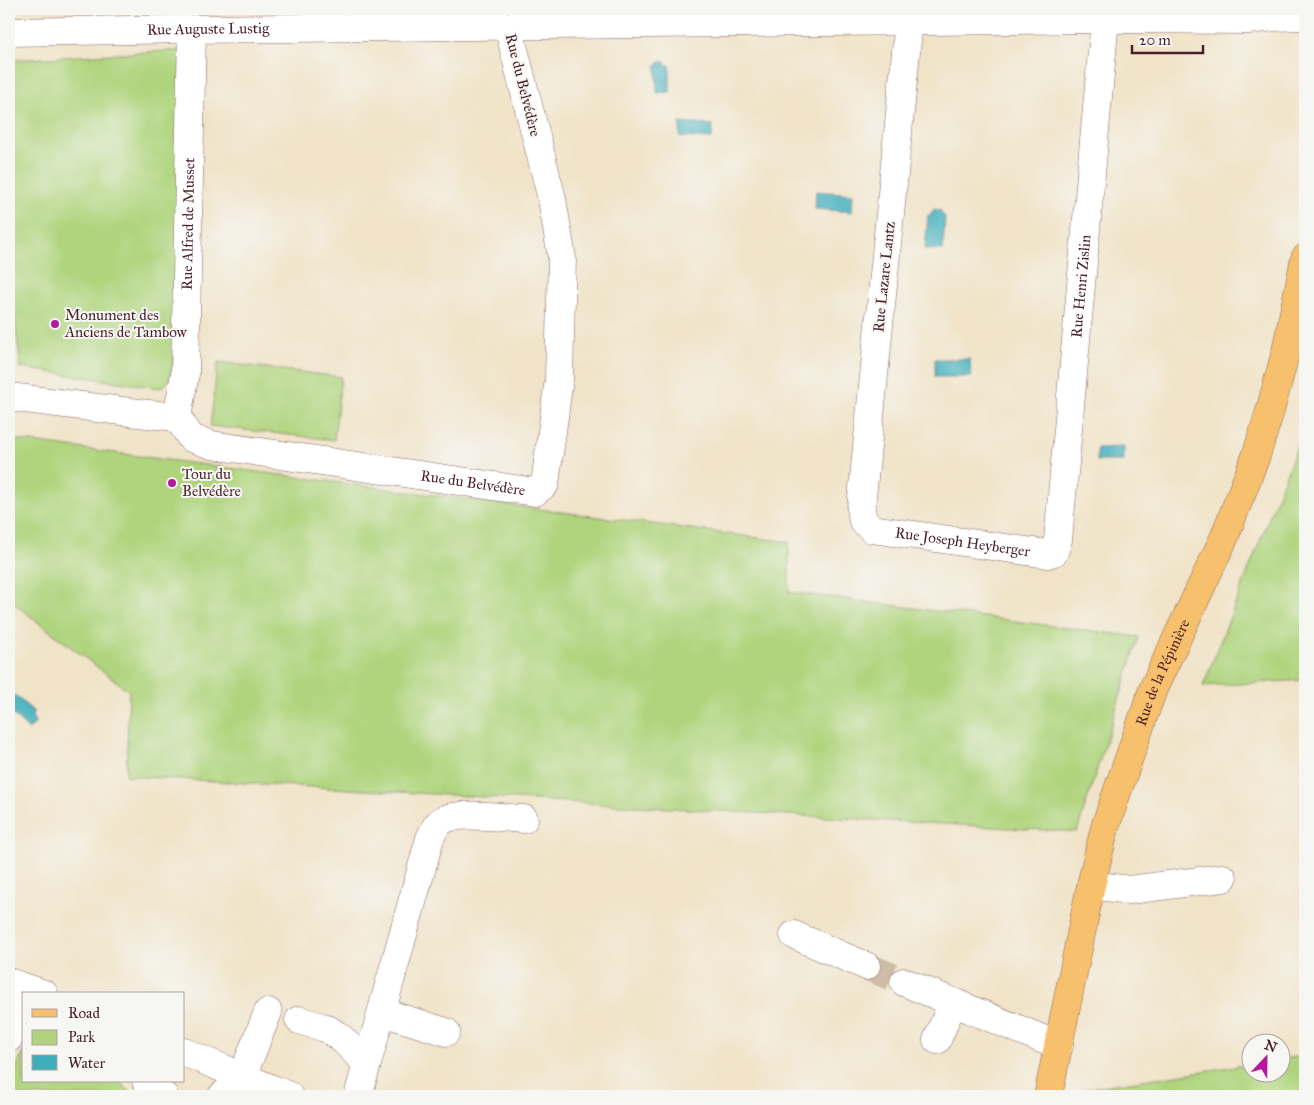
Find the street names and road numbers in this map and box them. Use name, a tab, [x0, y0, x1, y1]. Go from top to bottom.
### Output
street label: Rue Auguste Lustig	[147, 19, 270, 39]
street label: Rue du Belvédère	[502, 32, 544, 138]
street label: Rue Alfred de Musset	[178, 157, 198, 290]
street label: Rue Lazare Lantz	[869, 221, 899, 333]
street label: Rue Henri Zislin	[1067, 234, 1094, 339]
street label: Rue du Belvédère	[419, 466, 526, 499]
street label: Rue Joseph Heyberger	[894, 523, 1032, 561]
street label: Rue de la Pépinière	[1132, 616, 1194, 728]

